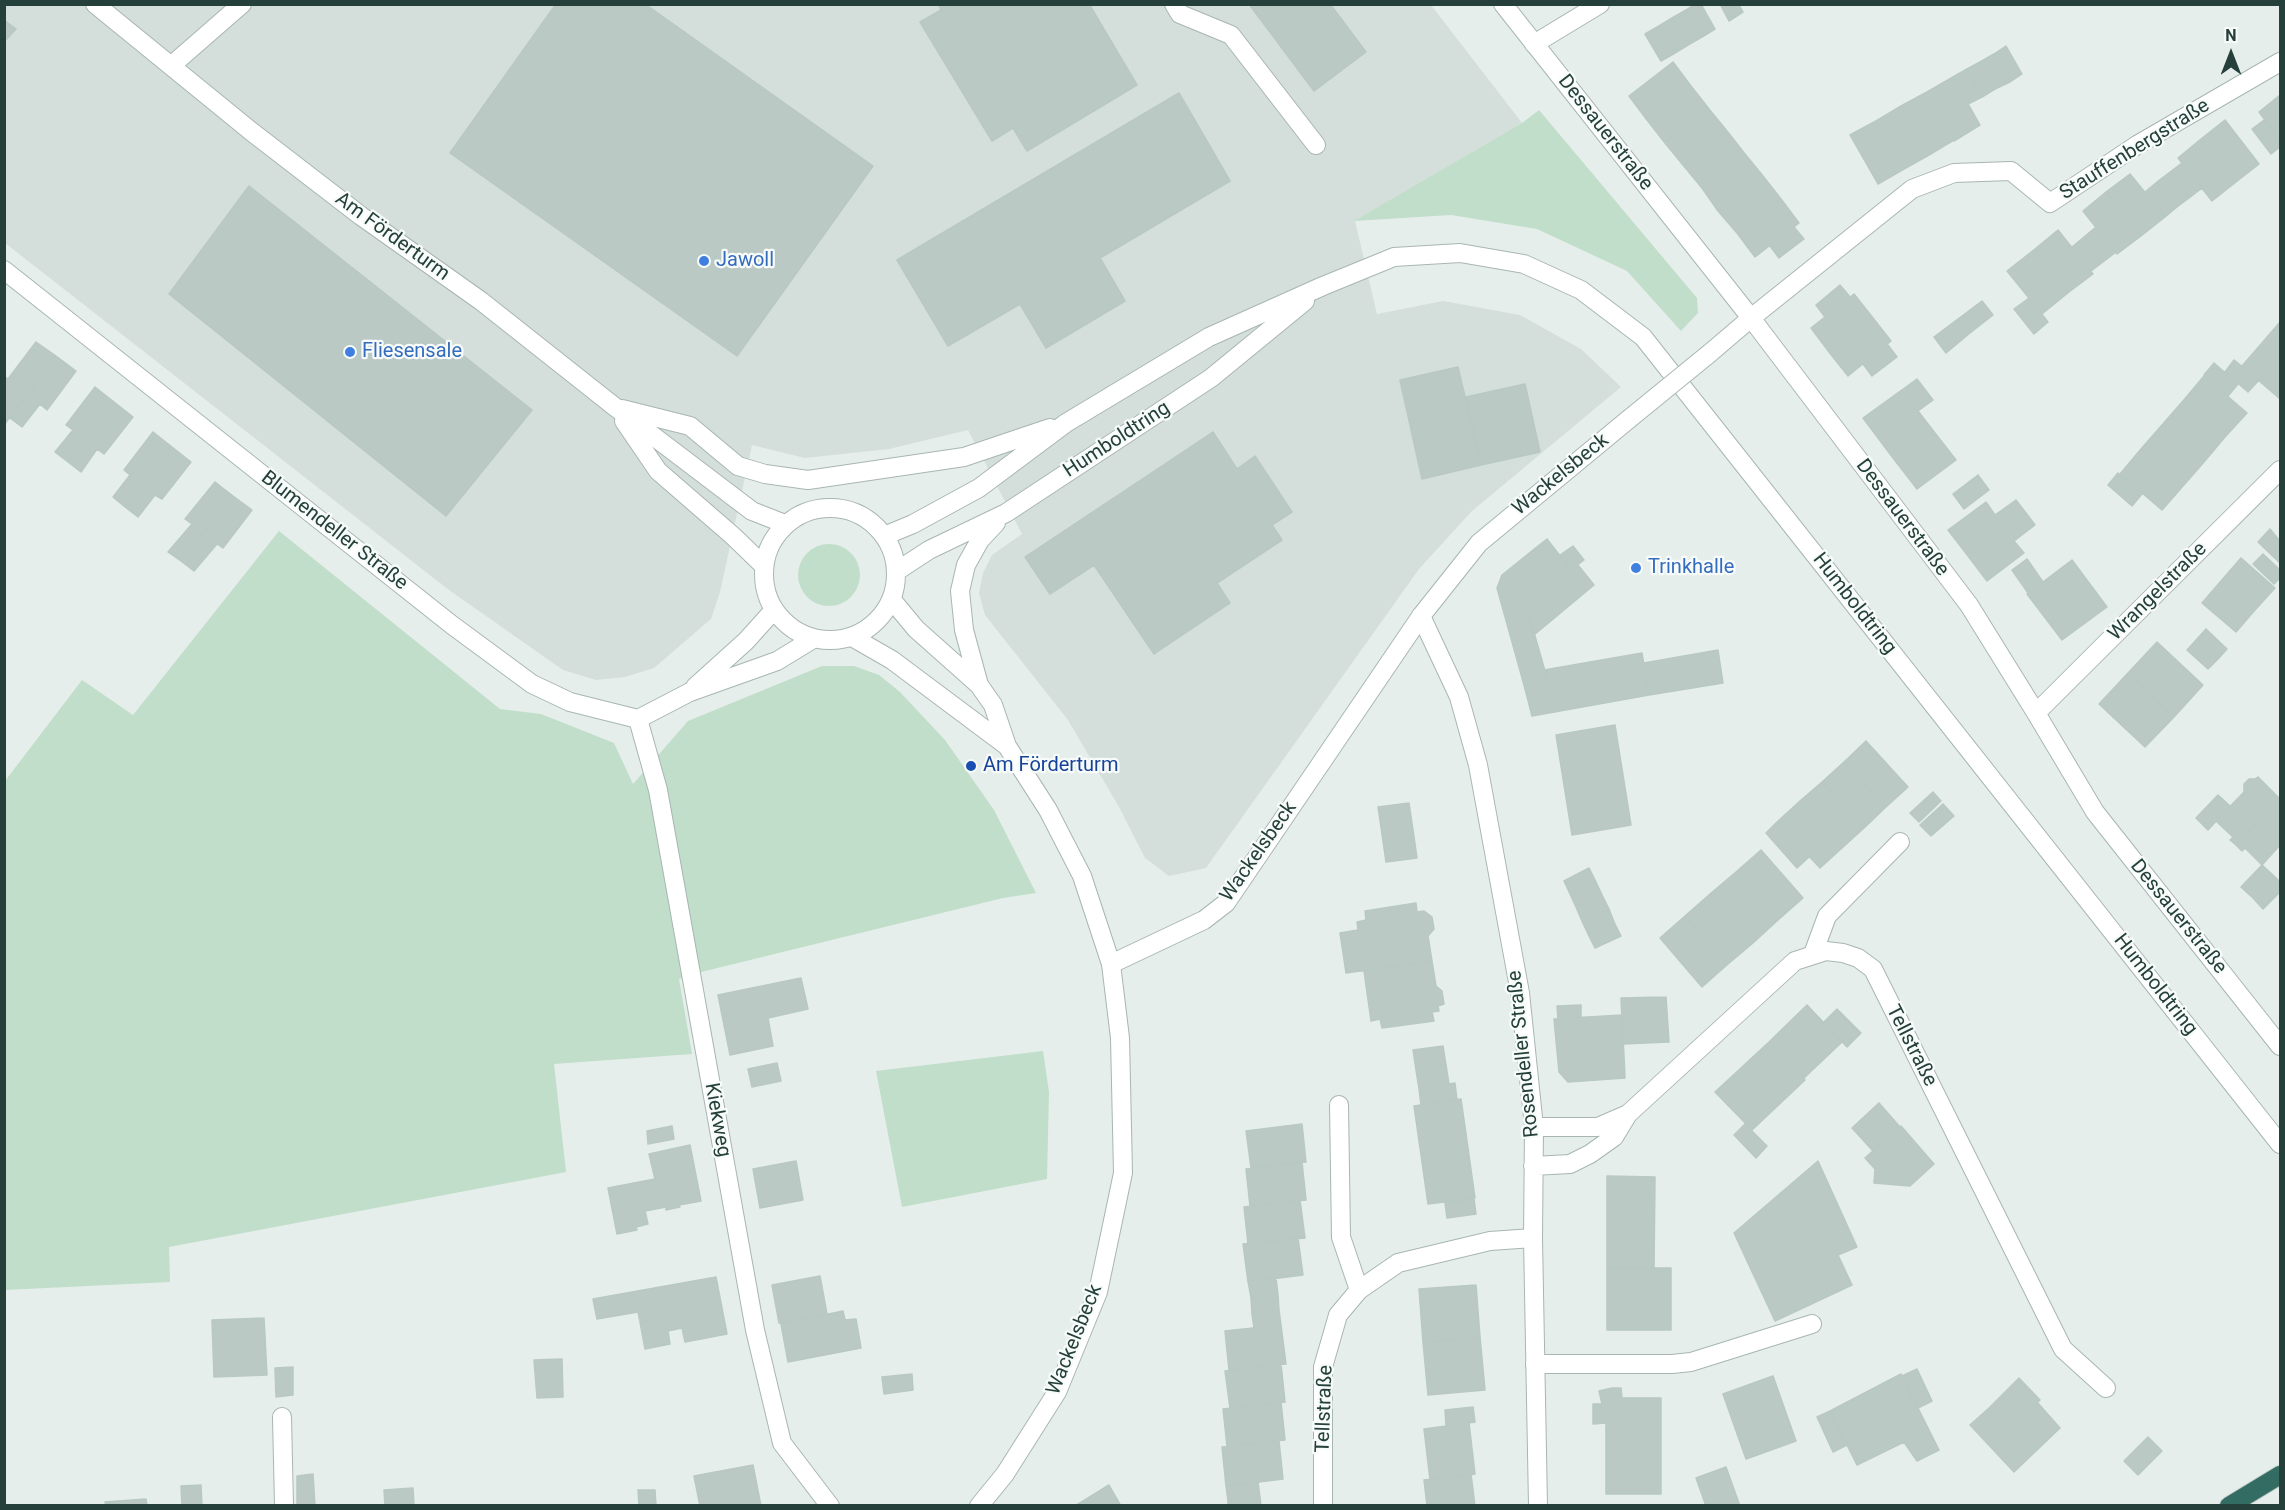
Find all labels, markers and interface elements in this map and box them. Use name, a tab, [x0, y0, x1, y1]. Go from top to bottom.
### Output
north arrow	[2201, 24, 2261, 84]
text: N	[2225, 26, 2237, 45]
street label: Dessauerstraße	[1552, 70, 1658, 196]
street label: Stauffenbergstraße	[2056, 94, 2214, 206]
street label: Am Förderturm	[330, 187, 454, 287]
place label: Jawoll	[716, 249, 774, 273]
marker: Jawoll	[697, 254, 711, 268]
place label: Fliesensale	[362, 340, 462, 364]
marker: Fliesensale	[343, 345, 357, 359]
street label: Humboldtring	[1059, 397, 1175, 483]
street label: Wackelsbeck	[1508, 429, 1614, 521]
street label: Dessauerstraße	[1850, 455, 1954, 581]
street label: Blumendeller Straße	[256, 466, 412, 596]
street label: Wrangelstraße	[2104, 538, 2212, 646]
street label: Humboldtring	[1807, 549, 1901, 659]
place label: Trinkhalle	[1648, 556, 1734, 580]
marker: Trinkhalle	[1629, 561, 1643, 575]
place label: Am Förderturm	[983, 754, 1118, 778]
marker: Am Förderturm	[964, 759, 978, 773]
street label: Wackelsbeck	[1216, 797, 1302, 907]
street label: Dessauerstraße	[2125, 855, 2231, 979]
street label: Humboldtring	[2108, 930, 2202, 1040]
street label: Rosendeller Straße	[1503, 969, 1545, 1139]
street label: Tellstraße	[1880, 1001, 1942, 1091]
street label: Kiekweg	[699, 1081, 735, 1159]
street label: Wackelsbeck	[1042, 1281, 1108, 1399]
street label: Tellstraße	[1311, 1365, 1339, 1453]

